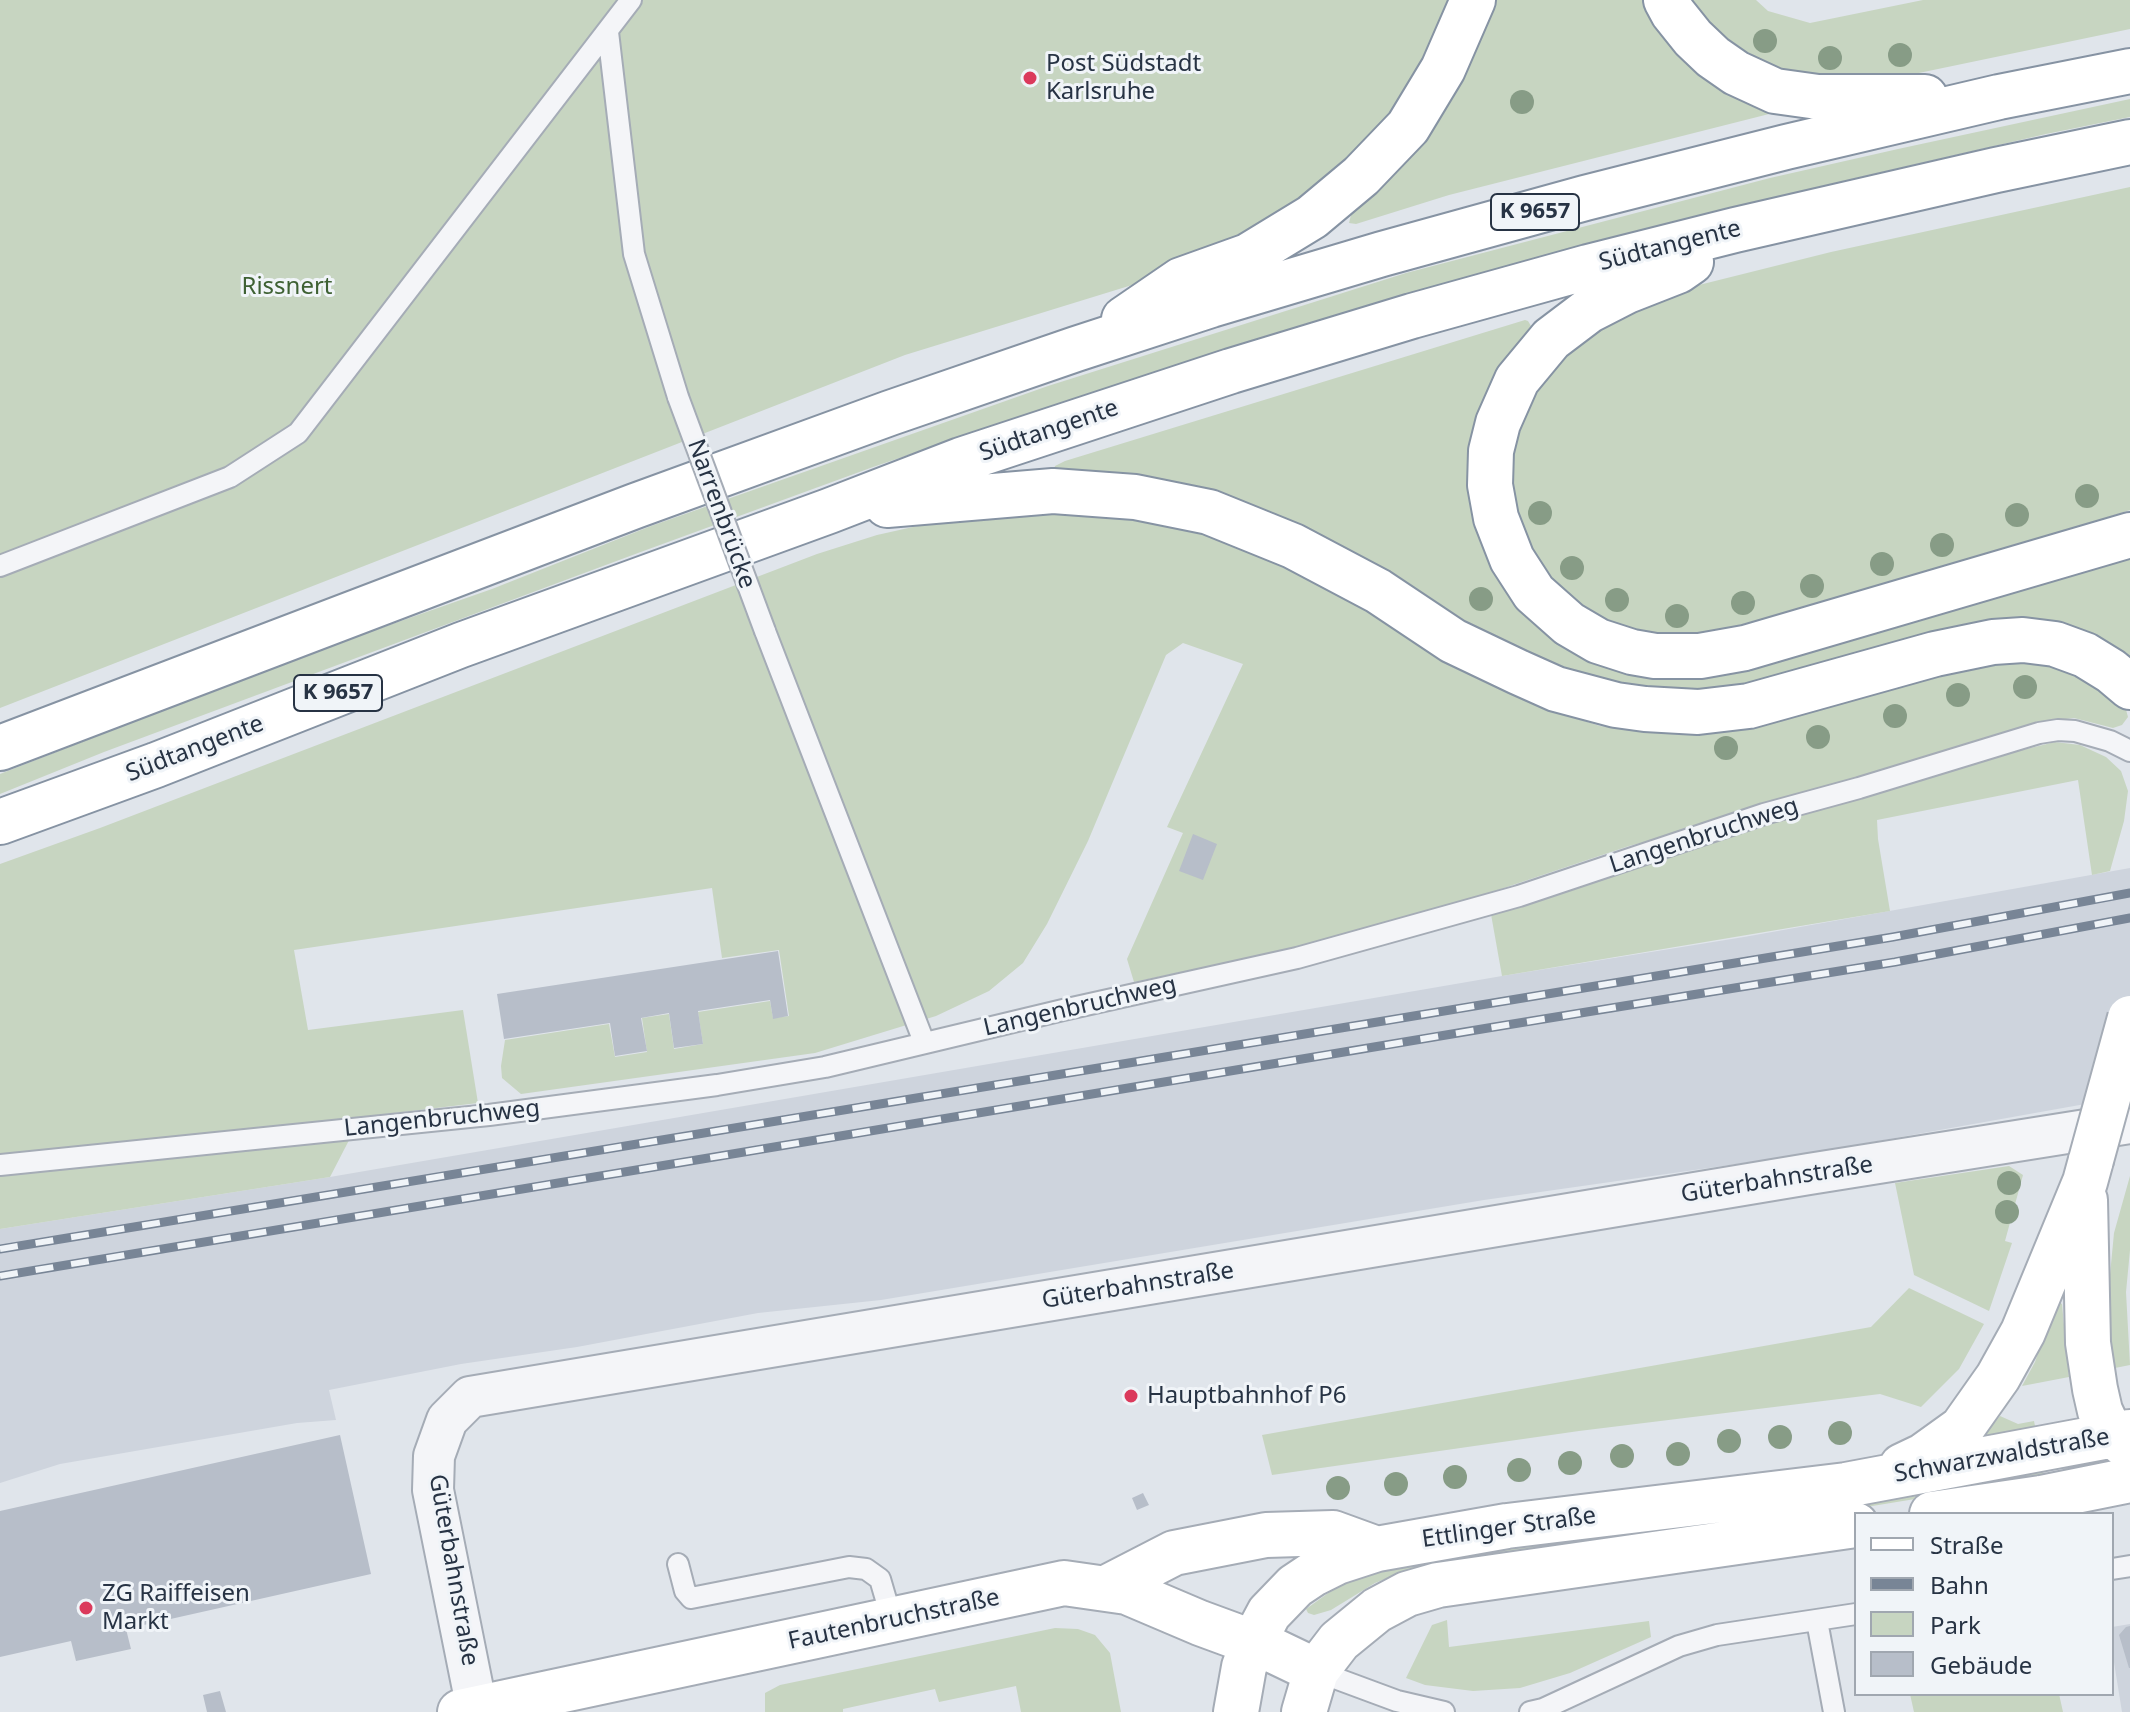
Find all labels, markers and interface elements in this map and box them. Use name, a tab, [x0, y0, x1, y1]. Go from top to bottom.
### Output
place label: Post Südstadt Karlsruhe	[1046, 50, 1201, 106]
marker: Post Südstadt Karlsruhe	[1021, 69, 1039, 87]
road number: K 9657	[1491, 194, 1579, 230]
street label: Südtangente	[1596, 214, 1744, 278]
park label: Rissnert	[241, 273, 333, 301]
street label: Südtangente	[976, 394, 1122, 468]
street label: Narrenbrücke	[681, 435, 761, 593]
road number: K 9657	[294, 675, 382, 711]
street label: Südtangente	[122, 710, 268, 788]
street label: Langenbruchweg	[1606, 792, 1802, 880]
street label: Langenbruchweg	[981, 971, 1179, 1043]
street label: Langenbruchweg	[343, 1094, 541, 1144]
street label: Güterbahnstraße	[1679, 1151, 1875, 1209]
street label: Güterbahnstraße	[1040, 1257, 1236, 1315]
place label: Hauptbahnhof P6	[1147, 1382, 1346, 1410]
marker: Hauptbahnhof P6	[1122, 1387, 1140, 1405]
street label: Schwarzwaldstraße	[1892, 1423, 2112, 1489]
street label: Güterbahnstraße	[422, 1472, 484, 1668]
street label: Ettlinger Straße	[1420, 1502, 1598, 1554]
legend	[1854, 1512, 2114, 1696]
text: Straße	[1930, 1528, 2003, 1561]
text: Bahn	[1930, 1568, 1989, 1601]
place label: ZG Raiffeisen Markt	[102, 1580, 250, 1636]
street label: Fautenbruchstraße	[786, 1584, 1002, 1656]
marker: ZG Raiffeisen Markt	[77, 1599, 95, 1617]
text: Park	[1930, 1608, 1981, 1641]
text: Gebäude	[1930, 1648, 2032, 1681]

